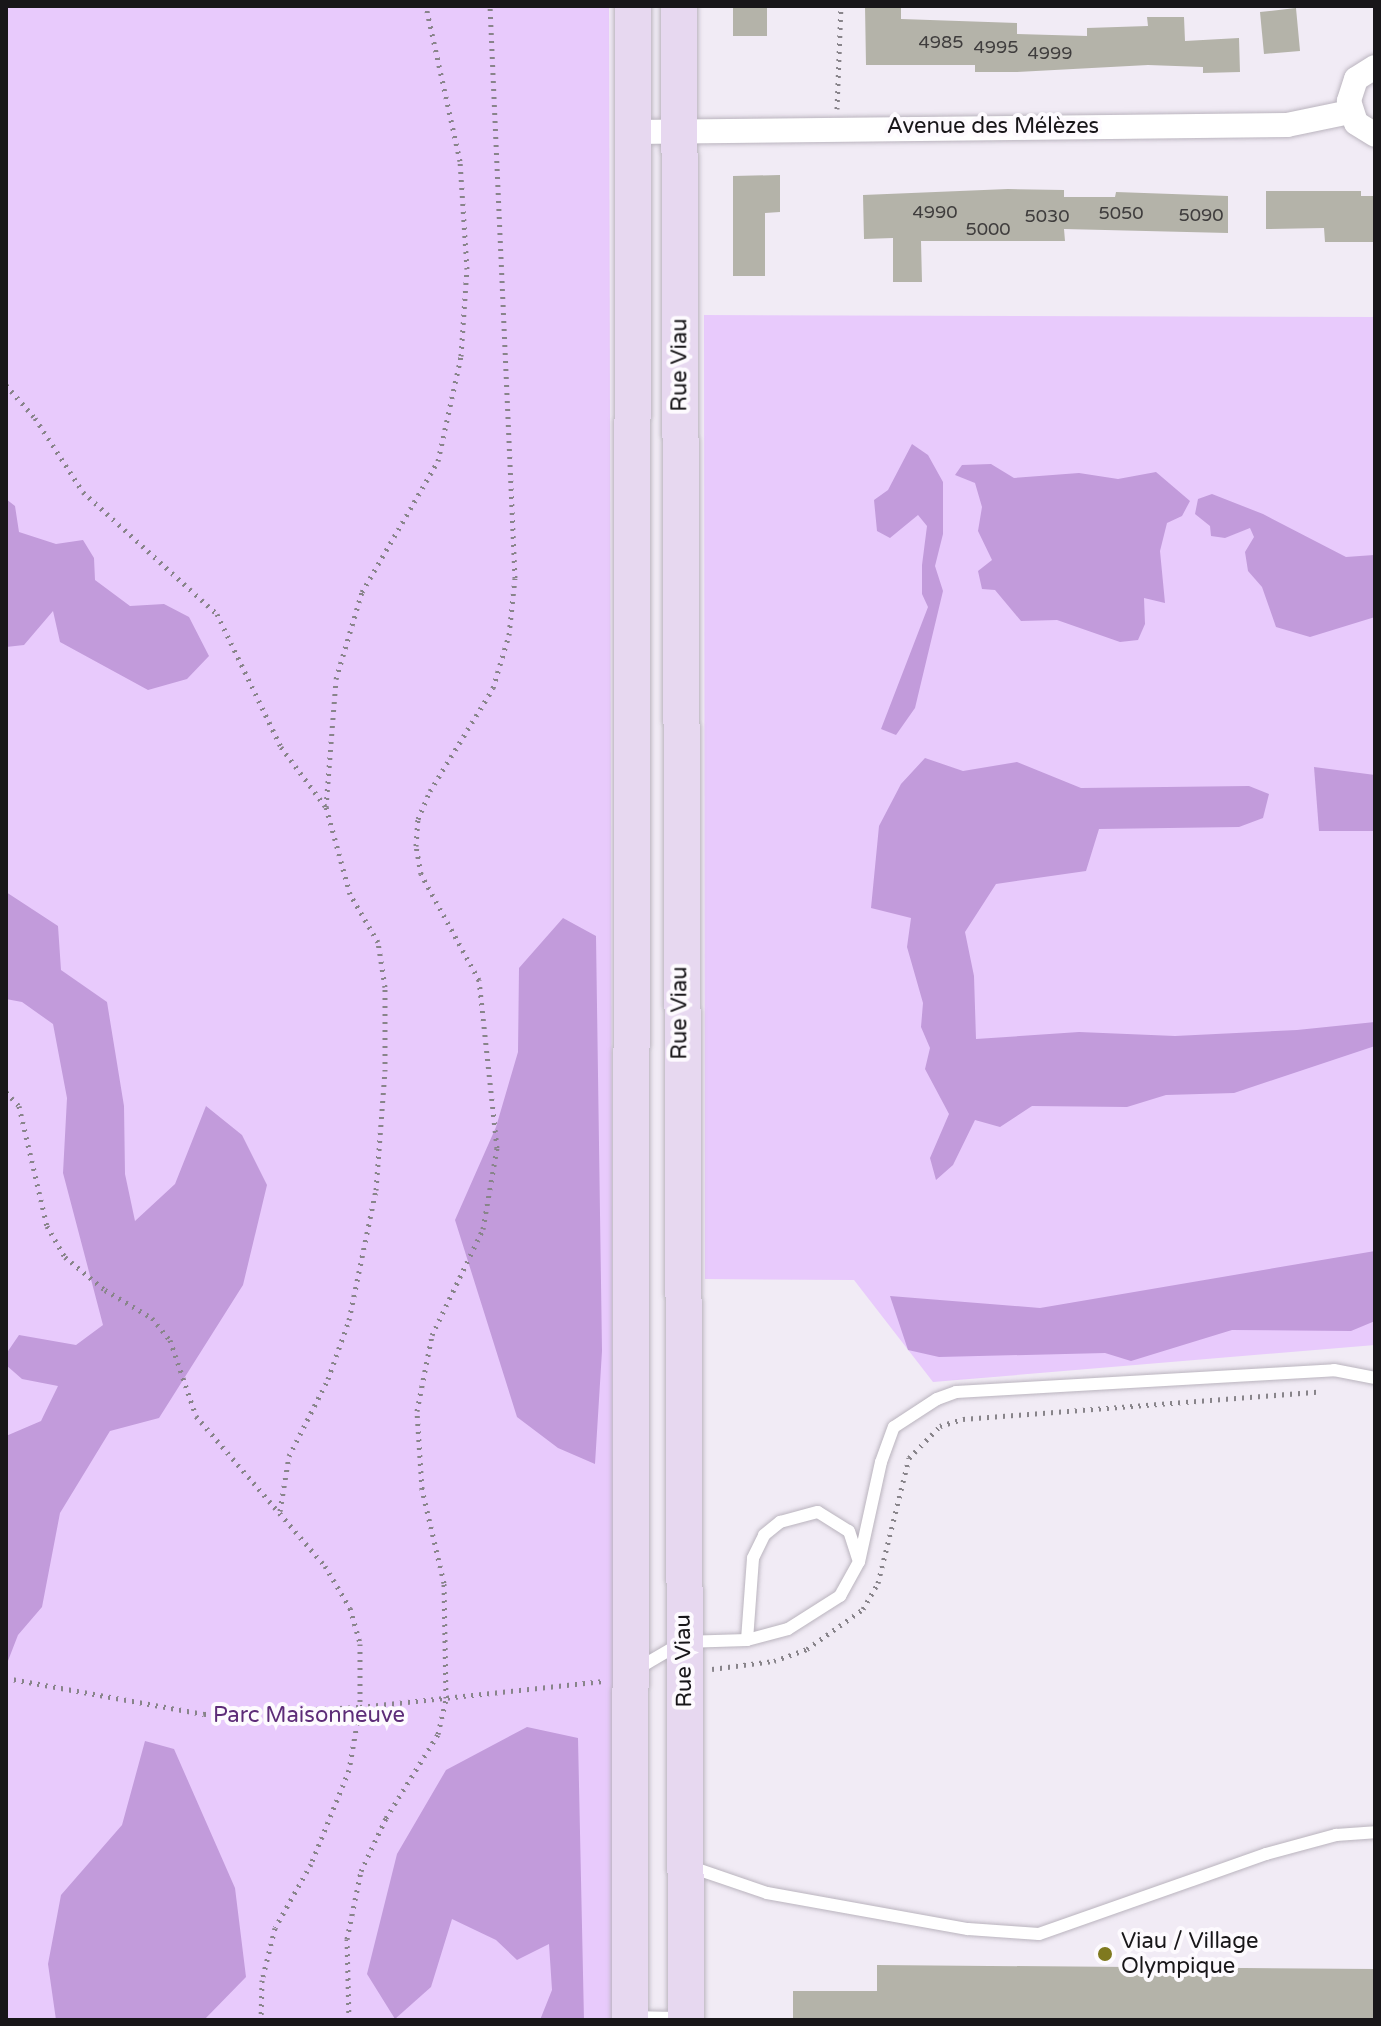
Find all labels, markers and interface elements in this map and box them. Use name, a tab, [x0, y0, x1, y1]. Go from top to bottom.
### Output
house number: 4985	[918, 31, 964, 53]
house number: 4995	[973, 36, 1019, 58]
house number: 4999	[1027, 42, 1073, 64]
street label: Avenue des Mélèzes	[887, 114, 1099, 140]
house number: 4990	[912, 201, 958, 223]
house number: 5050	[1098, 202, 1144, 224]
house number: 5090	[1178, 204, 1224, 226]
house number: 5030	[1024, 205, 1070, 227]
house number: 5000	[965, 218, 1011, 240]
street label: Rue Viau	[667, 318, 693, 412]
street label: Rue Viau	[667, 966, 693, 1060]
street label: Rue Viau	[670, 1614, 698, 1708]
park label: Parc Maisonneuve	[213, 1703, 405, 1729]
place label: Viau / Village Olympique	[1121, 1928, 1259, 1980]
marker: Viau / Village Olympique	[1096, 1945, 1114, 1963]

